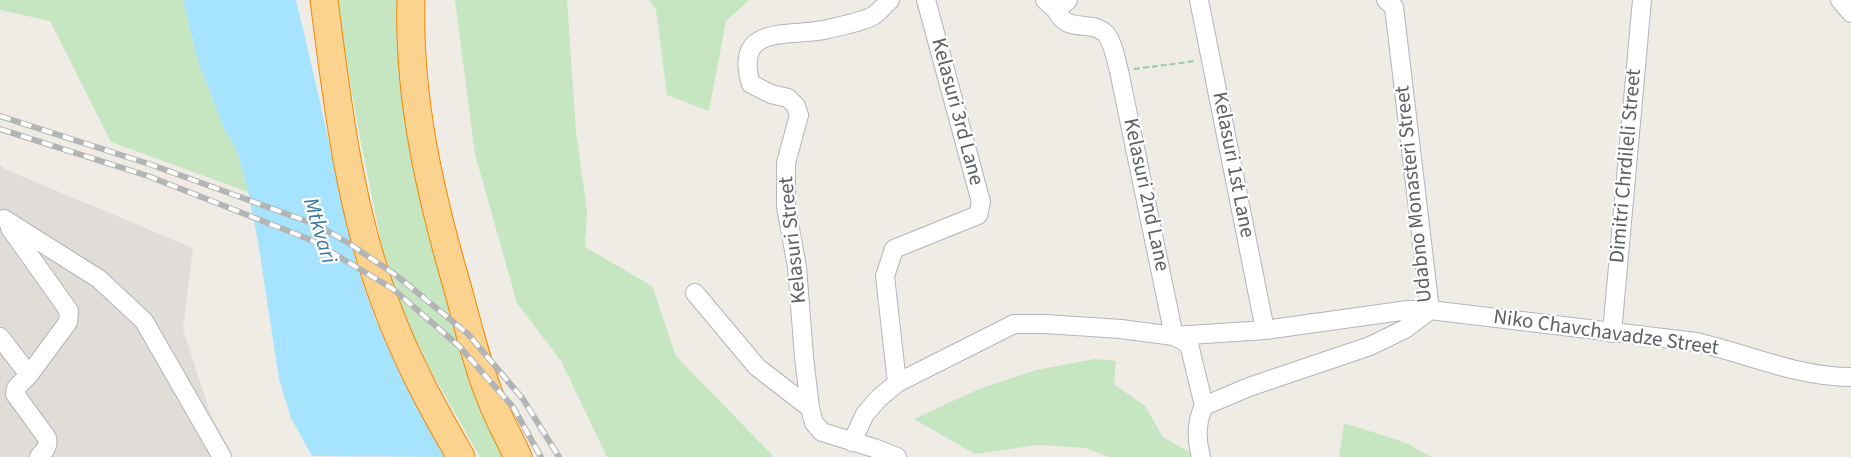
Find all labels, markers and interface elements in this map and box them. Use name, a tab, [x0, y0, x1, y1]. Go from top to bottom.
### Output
street label: Kelasuri 3rd Lane	[924, 36, 988, 188]
street label: Dimitri Chrdileli Street	[1606, 68, 1648, 264]
street label: Udabno Monasteri Street	[1391, 84, 1439, 304]
street label: Kelasuri 1st Lane	[1206, 90, 1258, 240]
street label: Kelasuri 2nd Lane	[1116, 116, 1174, 274]
street label: Kelasuri Street	[775, 175, 813, 305]
water label: Mtkvari	[296, 195, 340, 267]
street label: Niko Chavchavadze Street	[1492, 306, 1720, 362]

